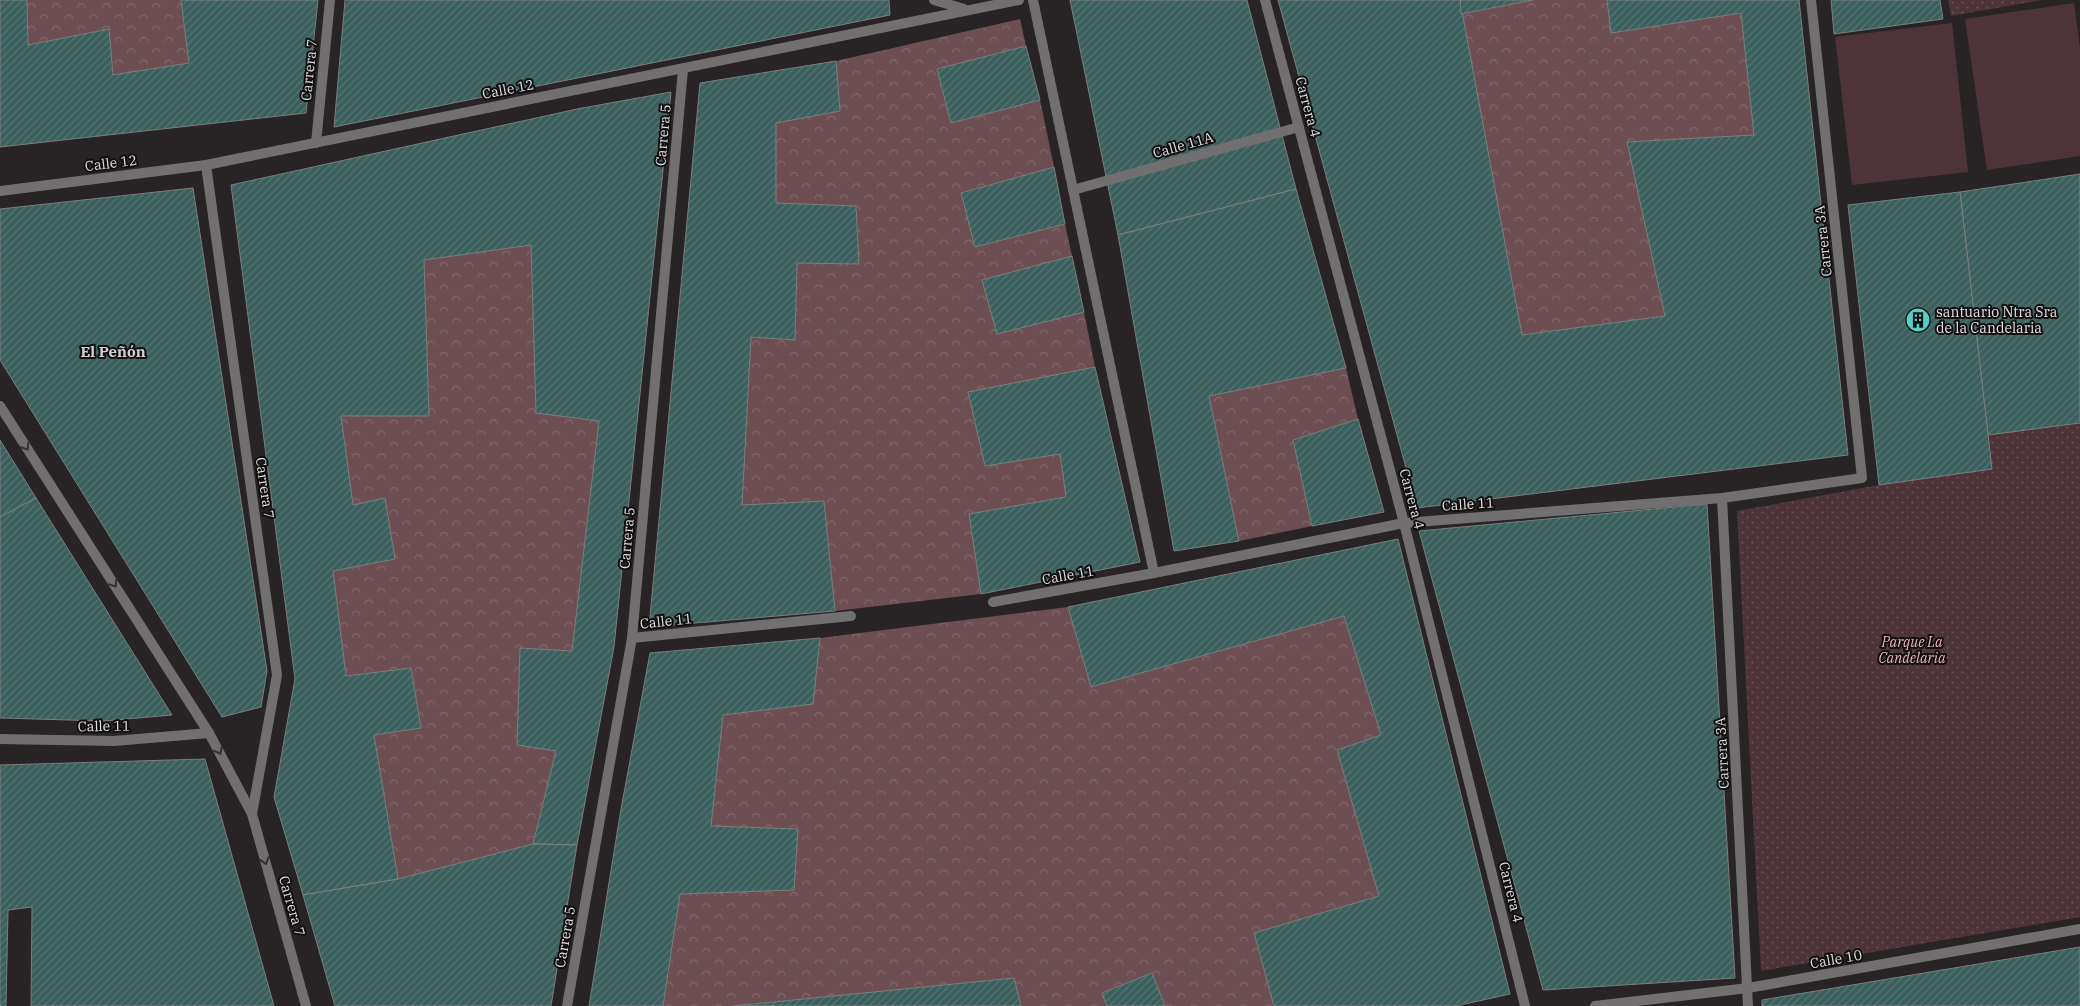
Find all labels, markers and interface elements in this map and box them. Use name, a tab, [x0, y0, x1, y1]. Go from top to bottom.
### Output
street label: Carrera 7	[297, 38, 321, 102]
street label: Calle 12	[480, 75, 536, 103]
street label: Carrera 4	[1291, 75, 1325, 139]
street label: Carrera 5	[651, 103, 675, 167]
street label: Calle 11A	[1151, 128, 1216, 162]
street label: Calle 12	[84, 151, 138, 175]
street label: Carrera 3A	[1810, 204, 1836, 278]
place label: santuario Ntra Sra de la Candelaria	[1936, 303, 2058, 337]
building icon: santuario Ntra Sra de la Candelaria	[1905, 307, 1931, 333]
district label: El Peñón	[80, 342, 146, 361]
one-way arrow	[20, 442, 30, 451]
street label: Carrera 7	[252, 456, 278, 520]
street label: Carrera 4	[1395, 467, 1429, 531]
street label: Calle 11	[1441, 493, 1495, 515]
street label: Carrera 5	[615, 506, 639, 570]
street label: Calle 11	[1041, 562, 1095, 588]
one-way arrow	[107, 579, 117, 588]
street label: Calle 11	[639, 609, 693, 633]
park label: Parque La Candelaria	[1878, 633, 1946, 667]
street label: Carrera 3A	[1711, 716, 1733, 789]
street label: Calle 11	[78, 717, 130, 735]
one-way arrow	[213, 746, 223, 755]
one-way arrow	[260, 856, 270, 864]
street label: Carrera 4	[1495, 860, 1527, 924]
street label: Carrera 7	[275, 874, 309, 938]
street label: Carrera 5	[551, 905, 579, 969]
street label: Calle 10	[1809, 946, 1863, 972]

